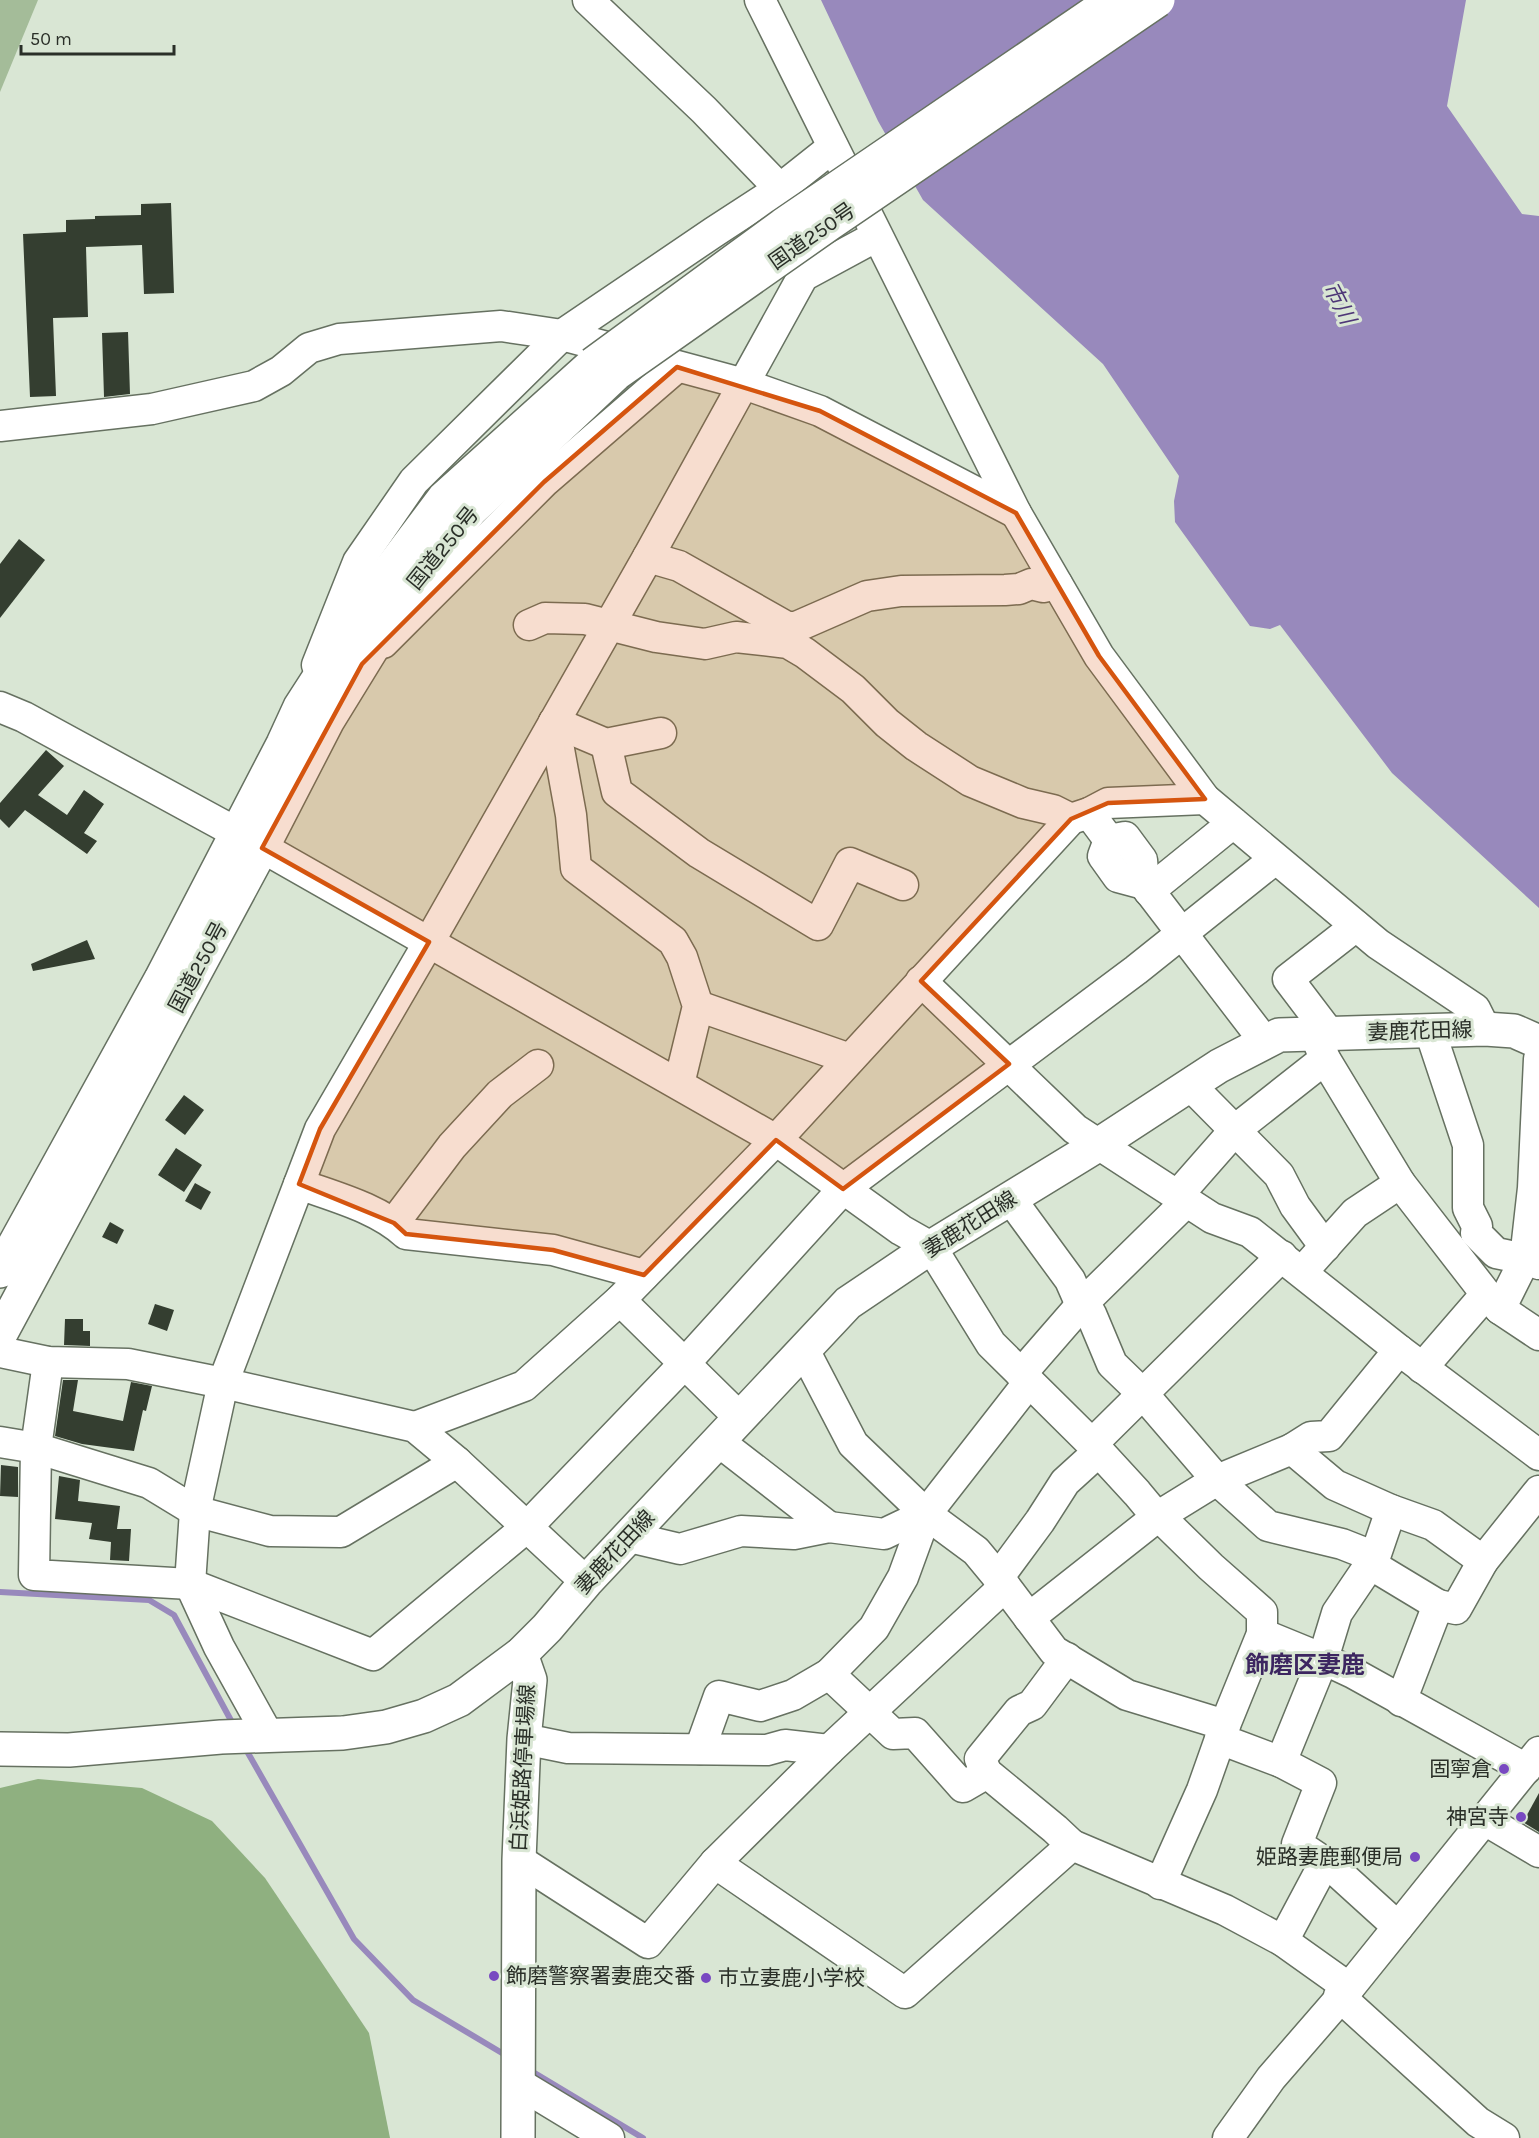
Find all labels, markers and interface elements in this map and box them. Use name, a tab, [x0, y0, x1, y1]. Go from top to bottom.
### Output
scale bar	[21, 18, 174, 56]
text: 50 m	[30, 28, 72, 50]
street label: 国道250号	[764, 198, 860, 274]
water label: 市川	[1317, 277, 1361, 330]
street label: 国道250号	[402, 502, 484, 594]
street label: 国道250号	[164, 917, 232, 1017]
street label: 妻鹿花田線	[1367, 1017, 1473, 1045]
street label: 妻鹿花田線	[919, 1186, 1021, 1262]
street label: 妻鹿花田線	[570, 1505, 660, 1599]
district label: 飾磨区妻鹿	[1245, 1651, 1365, 1679]
street label: 白浜姫路停車場線	[507, 1683, 539, 1853]
place label: 固寧倉	[1429, 1757, 1492, 1781]
marker: 固寧倉	[1497, 1762, 1511, 1776]
place label: 神宮寺	[1446, 1805, 1509, 1829]
marker: 神宮寺	[1514, 1810, 1528, 1824]
place label: 姫路妻鹿郵便局	[1256, 1845, 1403, 1869]
marker: 姫路妻鹿郵便局	[1408, 1850, 1422, 1864]
place label: 飾磨警察署妻鹿交番	[506, 1964, 695, 1988]
place label: 市立妻鹿小学校	[718, 1966, 865, 1990]
marker: 飾磨警察署妻鹿交番	[487, 1969, 501, 1983]
marker: 市立妻鹿小学校	[699, 1971, 713, 1985]

